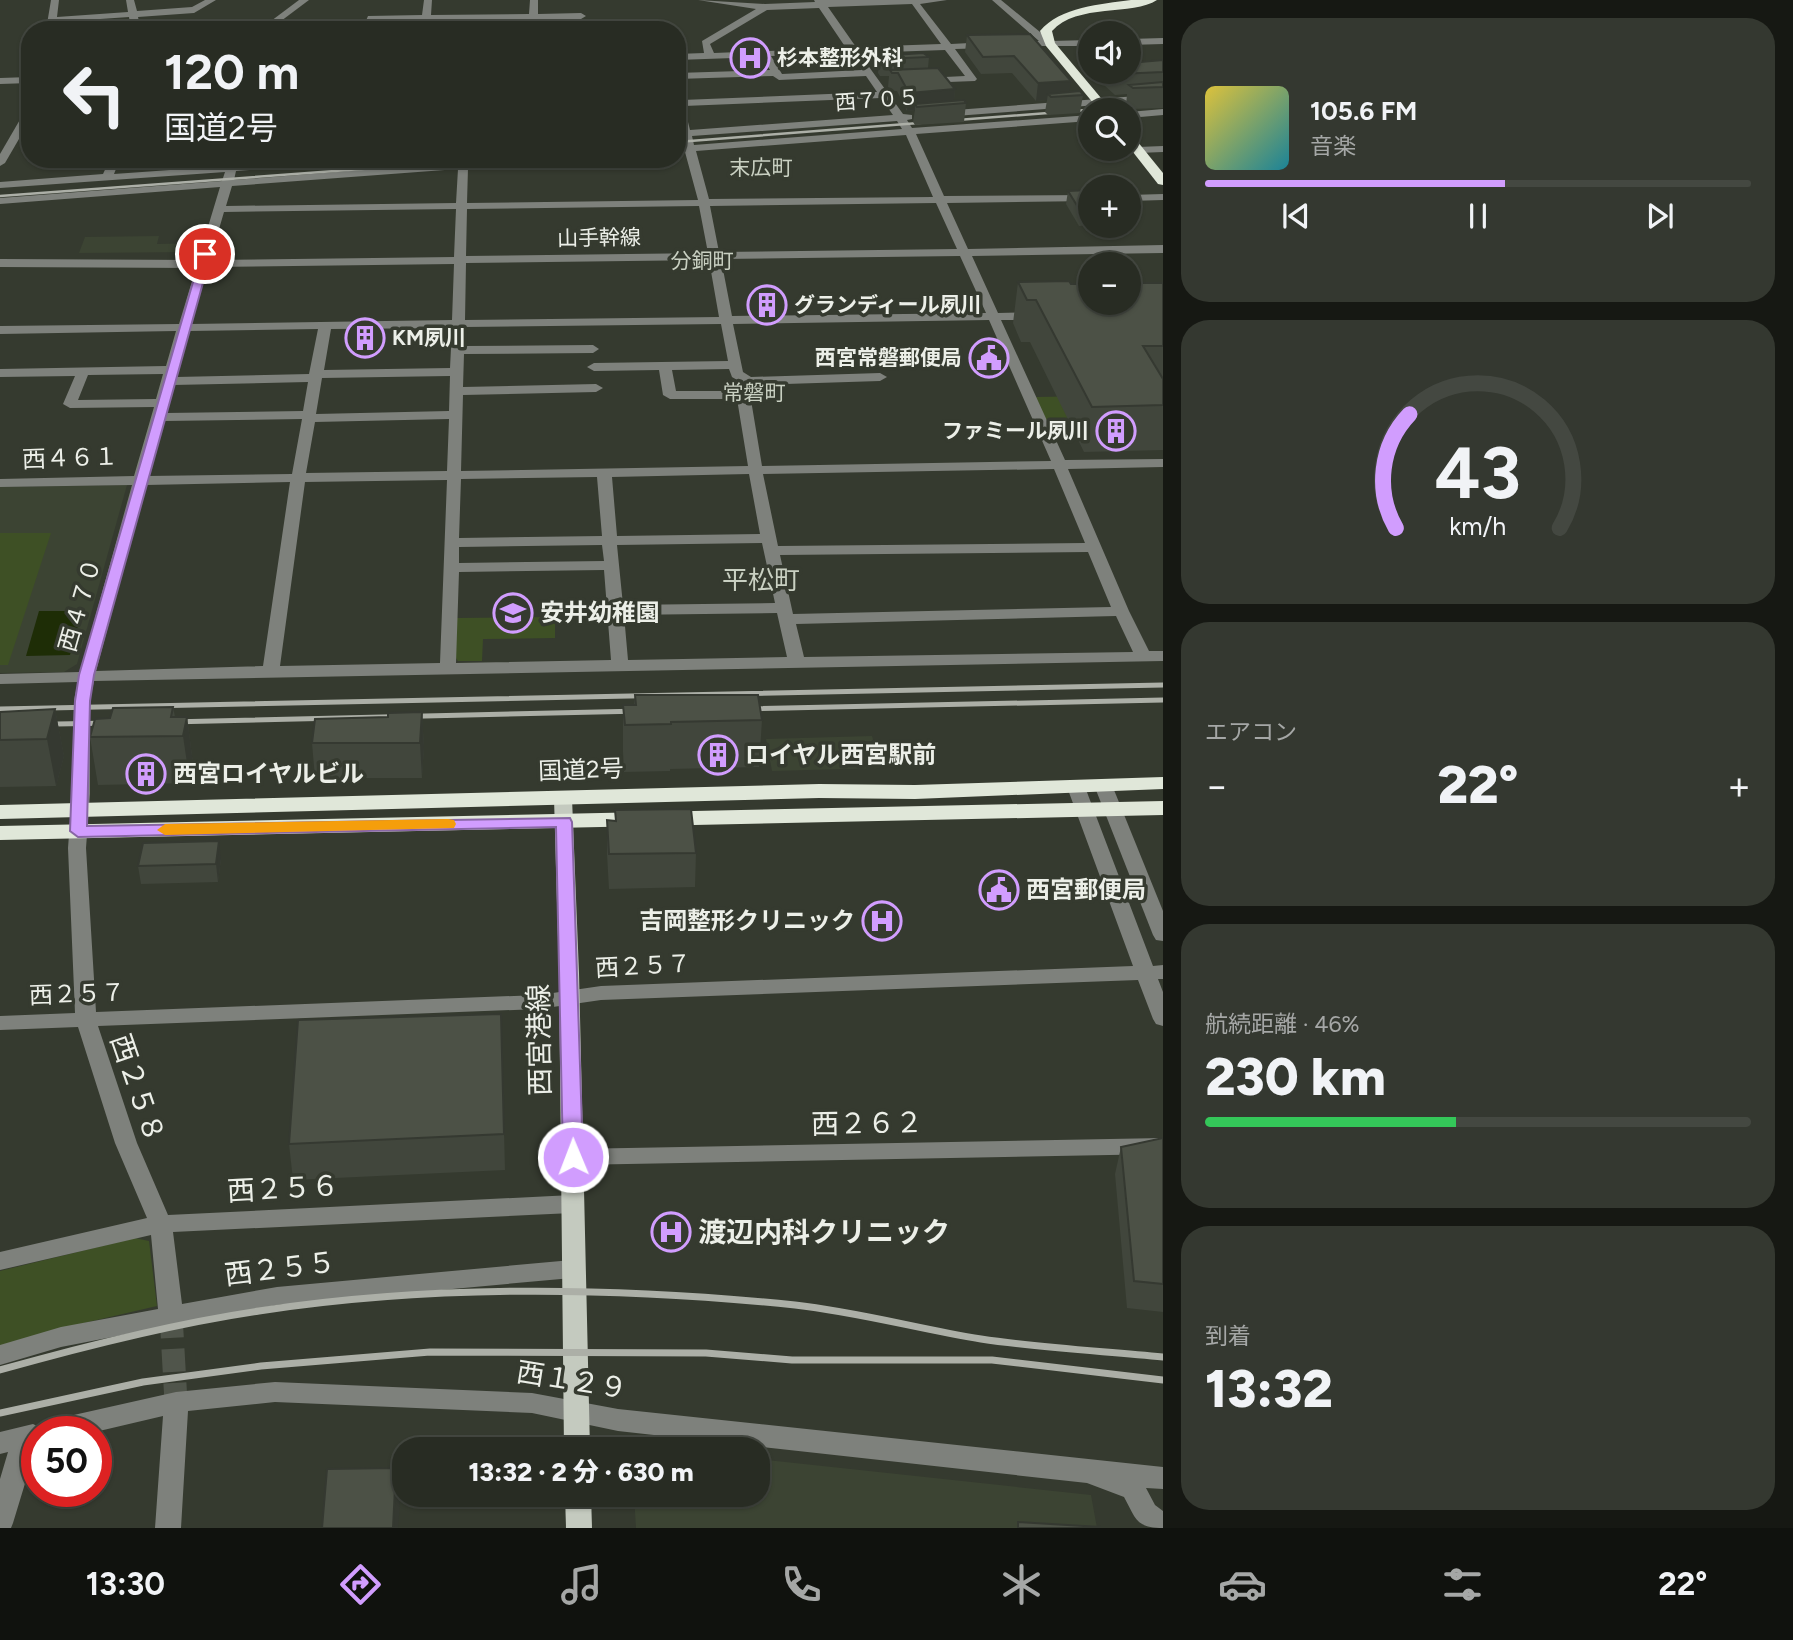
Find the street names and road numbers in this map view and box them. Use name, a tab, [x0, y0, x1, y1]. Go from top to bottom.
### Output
street label: 西７０５	[834, 84, 920, 115]
street label: 山手幹線	[557, 224, 641, 251]
street label: 西４６１	[22, 441, 118, 474]
street label: 西４７０	[52, 555, 107, 655]
street label: 国道2号	[538, 754, 624, 785]
street label: 西２５７	[594, 949, 692, 982]
street label: 西２５７	[29, 977, 125, 1010]
street label: 西宮港線	[521, 984, 557, 1096]
street label: 西２５８	[104, 1030, 172, 1146]
street label: 西２６２	[811, 1105, 923, 1141]
street label: 西２５６	[226, 1168, 340, 1208]
street label: 西２５５	[222, 1244, 338, 1292]
street label: 西１２９	[514, 1354, 630, 1406]

